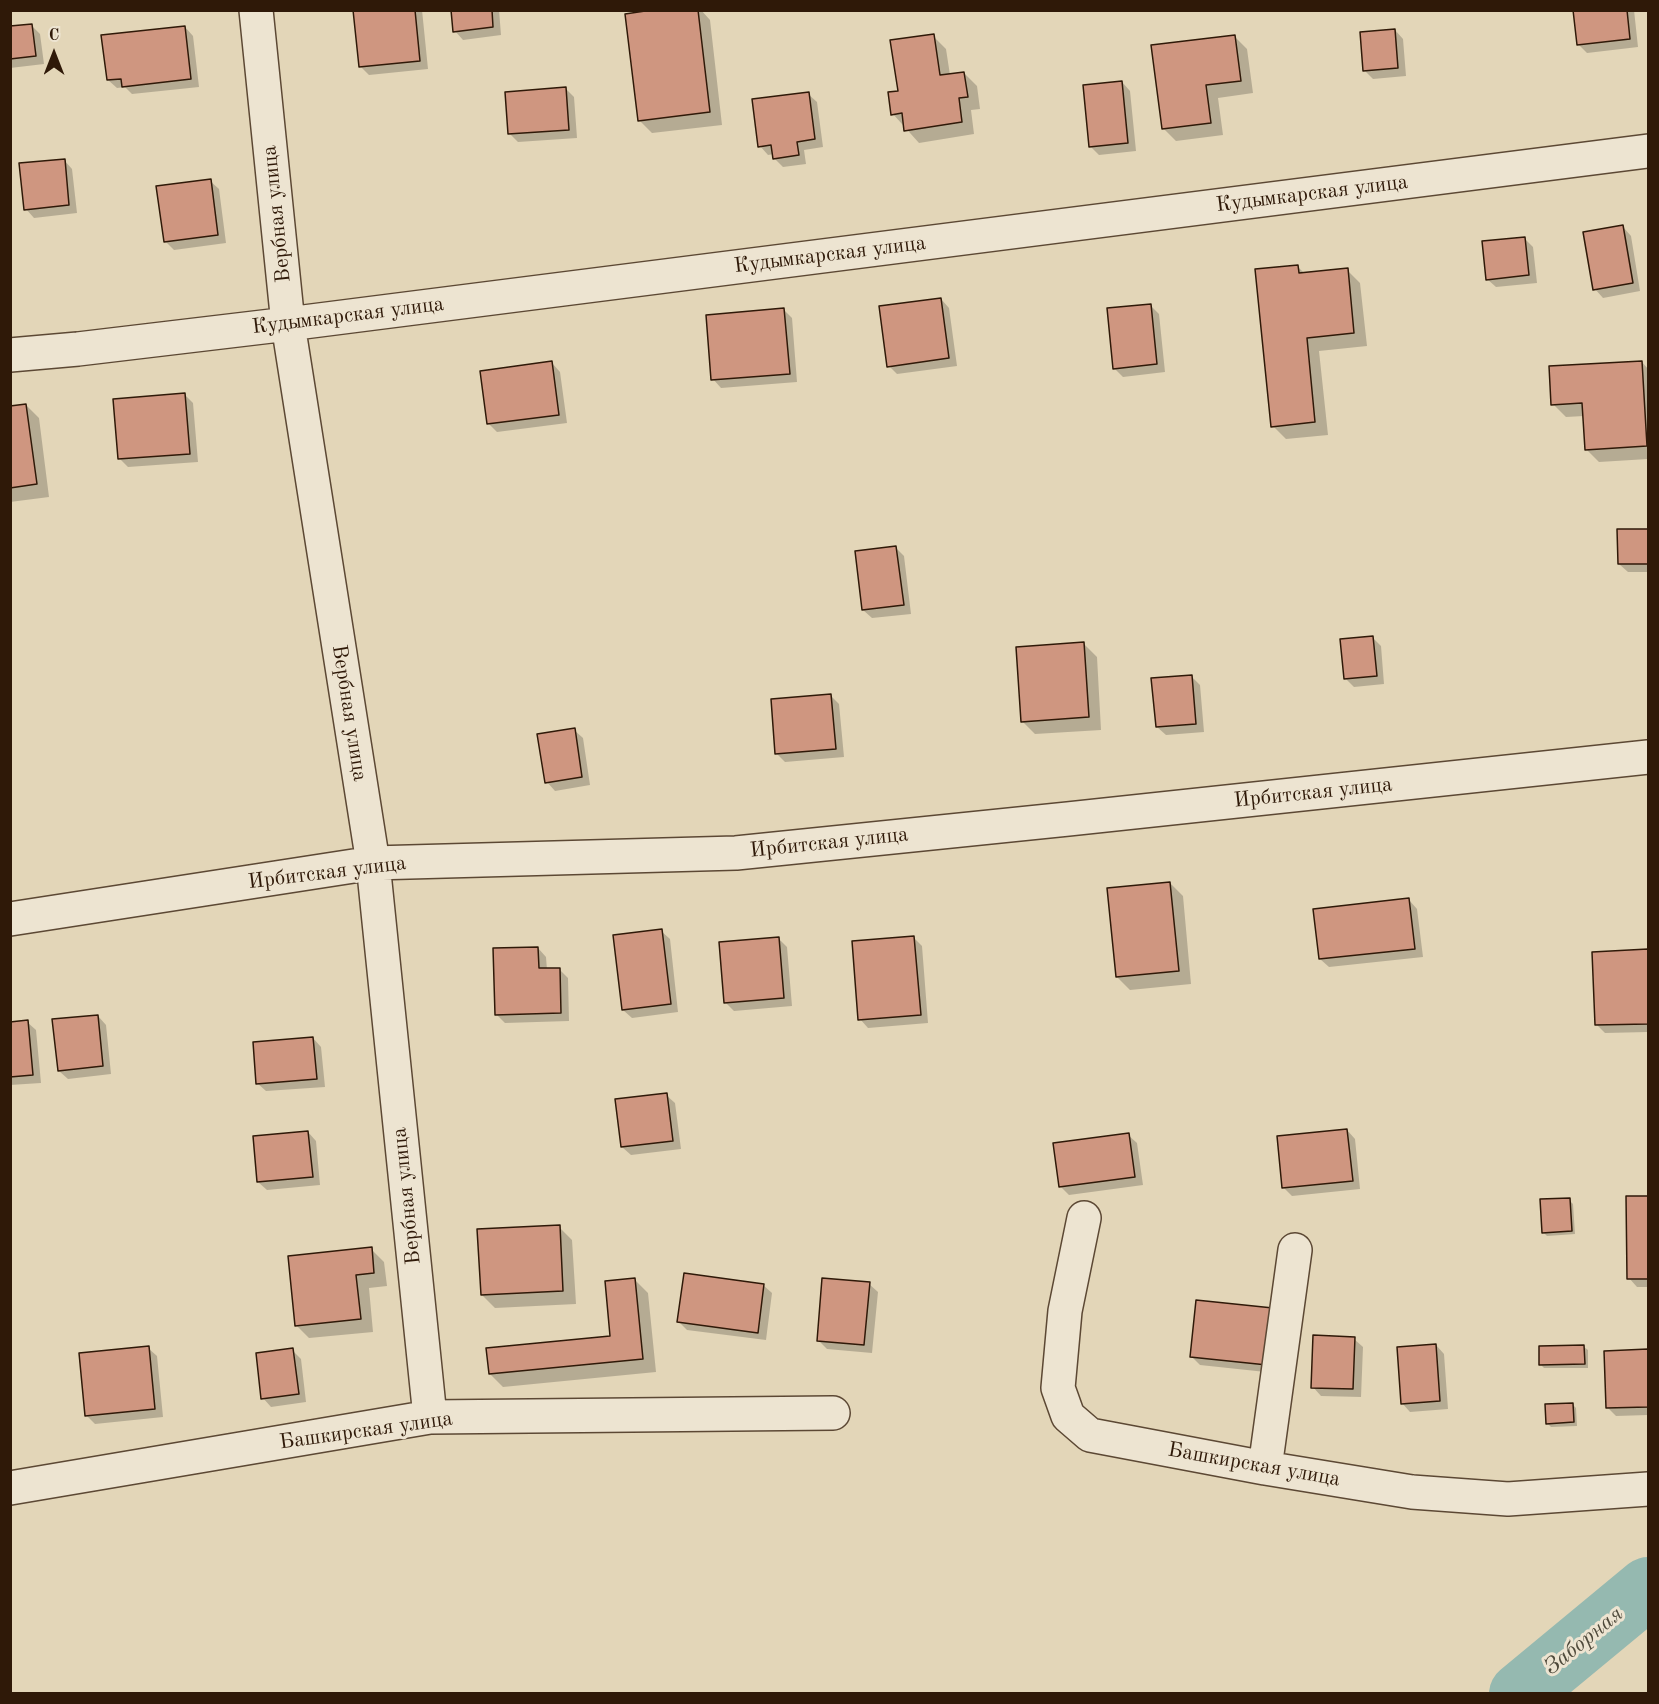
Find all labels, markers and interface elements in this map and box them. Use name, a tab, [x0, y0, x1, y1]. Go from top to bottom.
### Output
north arrow	[24, 24, 84, 84]
text: С	[49, 28, 59, 44]
street label: Вербная улица	[257, 144, 297, 284]
street label: Кудымкарская улица	[1215, 170, 1409, 218]
street label: Кудымкарская улица	[733, 231, 927, 279]
street label: Кудымкарская улица	[251, 292, 445, 340]
street label: Вербная улица	[326, 643, 372, 783]
street label: Ирбитская улица	[1232, 772, 1394, 814]
street label: Ирбитская улица	[748, 822, 910, 864]
street label: Ирбитская улица	[246, 851, 408, 895]
street label: Вербная улица	[387, 1126, 427, 1266]
street label: Башкирская улица	[278, 1406, 454, 1456]
street label: Башкирская улица	[1166, 1437, 1342, 1493]
water label: Заборная	[1539, 1601, 1629, 1681]

